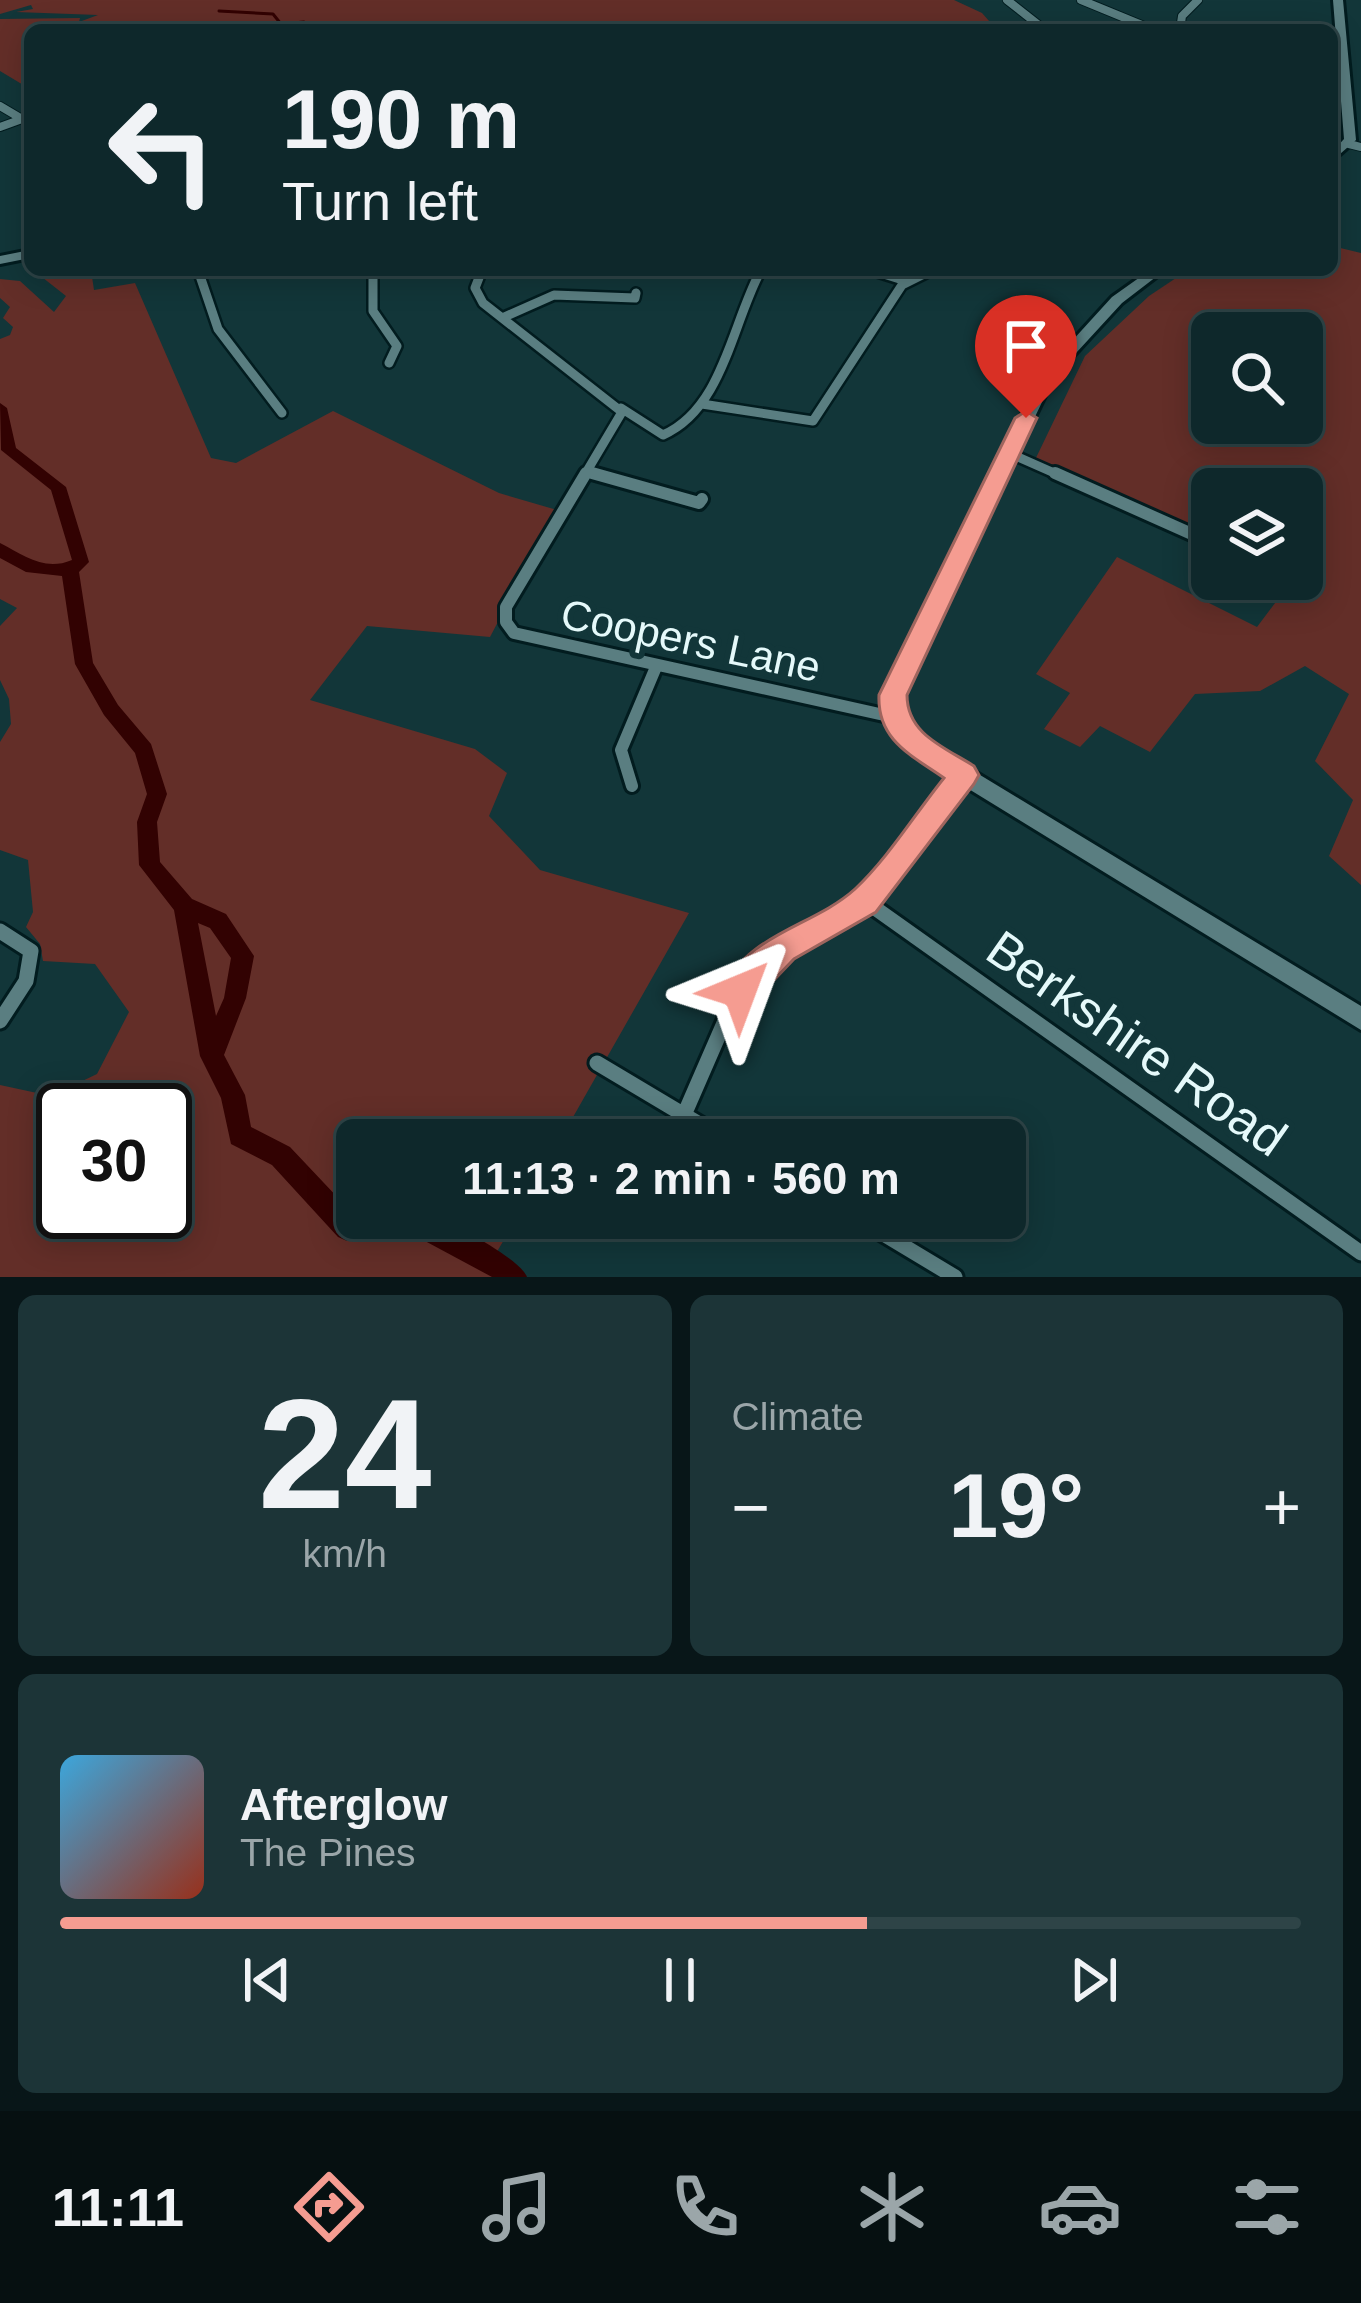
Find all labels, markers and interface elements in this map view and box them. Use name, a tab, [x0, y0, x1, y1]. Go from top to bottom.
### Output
icon: left	[84, 72, 240, 228]
text: 190 m	[282, 72, 520, 166]
text: Turn left	[282, 171, 478, 231]
pin	[975, 295, 1077, 418]
map controls	[1191, 312, 1323, 600]
button: search	[1191, 312, 1323, 444]
icon: arrive	[993, 313, 1059, 379]
button: layers	[1191, 468, 1323, 600]
street label: Coopers Lane	[557, 590, 825, 691]
street label: Berkshire Road	[976, 919, 1297, 1168]
position arrow	[677, 928, 803, 1054]
speed limit sign: 30	[36, 1083, 192, 1239]
text: 11:13 · 2 min · 560 m	[462, 1153, 900, 1204]
text: 24	[258, 1367, 432, 1541]
text: Climate	[732, 1395, 864, 1438]
text: 19°	[948, 1456, 1084, 1556]
text: −	[732, 1470, 770, 1544]
text: +	[1262, 1470, 1301, 1544]
text: km/h	[302, 1532, 387, 1575]
text: Afterglow	[240, 1779, 448, 1830]
text: The Pines	[240, 1831, 416, 1874]
icon: previous	[234, 1947, 300, 2013]
icon: pause	[647, 1947, 713, 2013]
icon: next	[1061, 1947, 1127, 2013]
icon: directions	[287, 2165, 371, 2249]
icon: music	[475, 2165, 559, 2249]
icon: phone	[663, 2165, 747, 2249]
icon: climate	[850, 2165, 934, 2249]
icon: car	[1038, 2165, 1122, 2249]
icon: filters	[1225, 2165, 1309, 2249]
text: 11:11	[52, 2177, 184, 2237]

